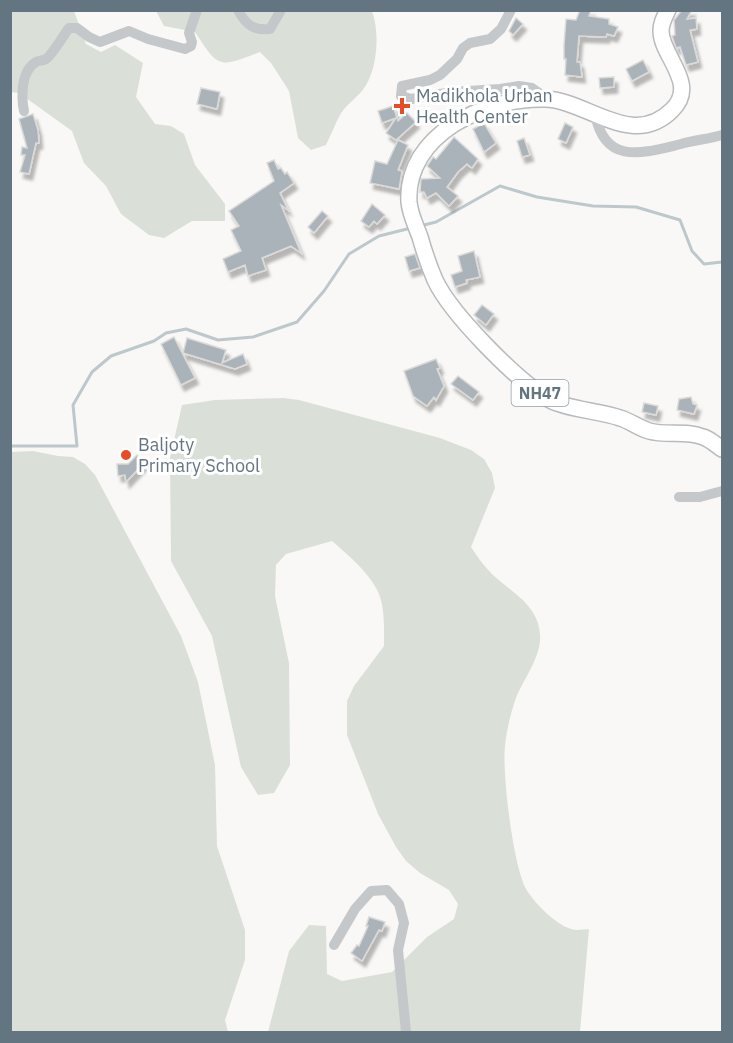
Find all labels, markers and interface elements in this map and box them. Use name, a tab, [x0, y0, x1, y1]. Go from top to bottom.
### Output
place label: Madikhola Urban Health Center	[416, 84, 553, 128]
marker: Madikhola Urban Health Center	[393, 97, 411, 115]
road number: NH47	[512, 380, 568, 406]
place label: Baljoty Primary School	[138, 433, 260, 477]
marker: Baljoty Primary School	[119, 448, 133, 462]

